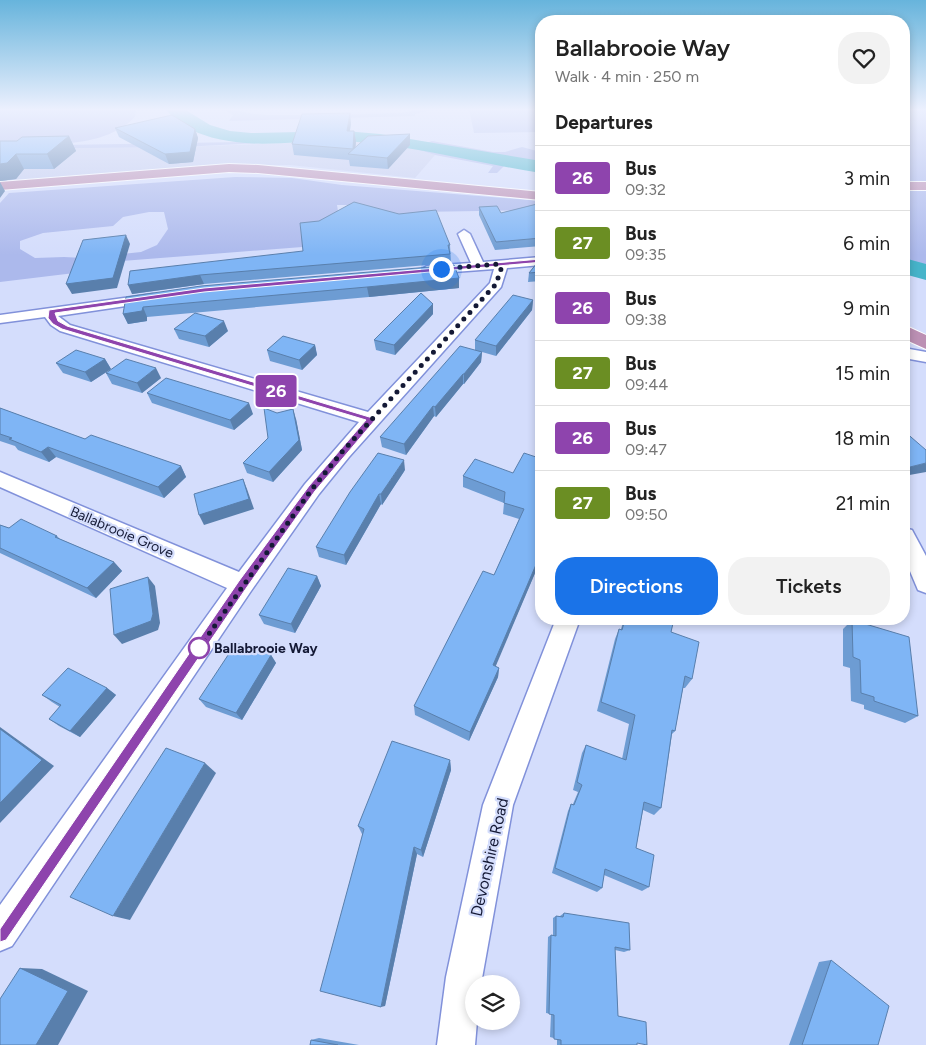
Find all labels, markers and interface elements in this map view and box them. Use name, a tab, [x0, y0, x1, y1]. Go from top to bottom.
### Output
button: heart	[838, 32, 890, 84]
text: Ballabrooie Way	[555, 33, 730, 62]
text: Walk · 4 min · 250 m	[555, 67, 699, 86]
text: Departures	[555, 111, 653, 134]
text: Bus	[625, 157, 656, 180]
text: 26	[572, 167, 593, 189]
text: 3 min	[844, 167, 890, 190]
text: 09:32	[625, 180, 666, 199]
text: Bus	[625, 222, 656, 245]
text: 27	[572, 232, 593, 254]
text: 6 min	[843, 232, 890, 255]
text: 09:35	[625, 245, 666, 264]
your location	[429, 257, 454, 282]
text: Bus	[625, 287, 656, 310]
text: 26	[572, 297, 593, 319]
text: 9 min	[843, 297, 890, 320]
text: 09:38	[625, 310, 667, 329]
text: Bus	[625, 352, 656, 375]
text: 27	[572, 362, 593, 384]
text: 15 min	[835, 362, 890, 385]
line badge: 26	[254, 375, 298, 407]
text: 09:44	[625, 375, 668, 394]
text: 26	[266, 380, 286, 402]
text: Bus	[625, 417, 656, 440]
text: 26	[572, 427, 593, 449]
text: 18 min	[835, 427, 890, 450]
text: 09:47	[625, 440, 667, 459]
text: Bus	[625, 482, 656, 505]
text: 27	[572, 492, 593, 514]
text: 21 min	[836, 492, 890, 515]
street label: Ballabrooie Grove	[68, 503, 176, 562]
text: 09:50	[625, 505, 668, 524]
button: Directions	[555, 557, 718, 615]
button: Tickets	[728, 557, 890, 615]
marker: Ballabrooie Way	[188, 637, 210, 659]
place label: Ballabrooie Way	[214, 640, 319, 657]
street label: Devonshire Road	[467, 796, 512, 918]
map controls	[465, 975, 520, 1030]
button: layers	[465, 975, 520, 1030]

